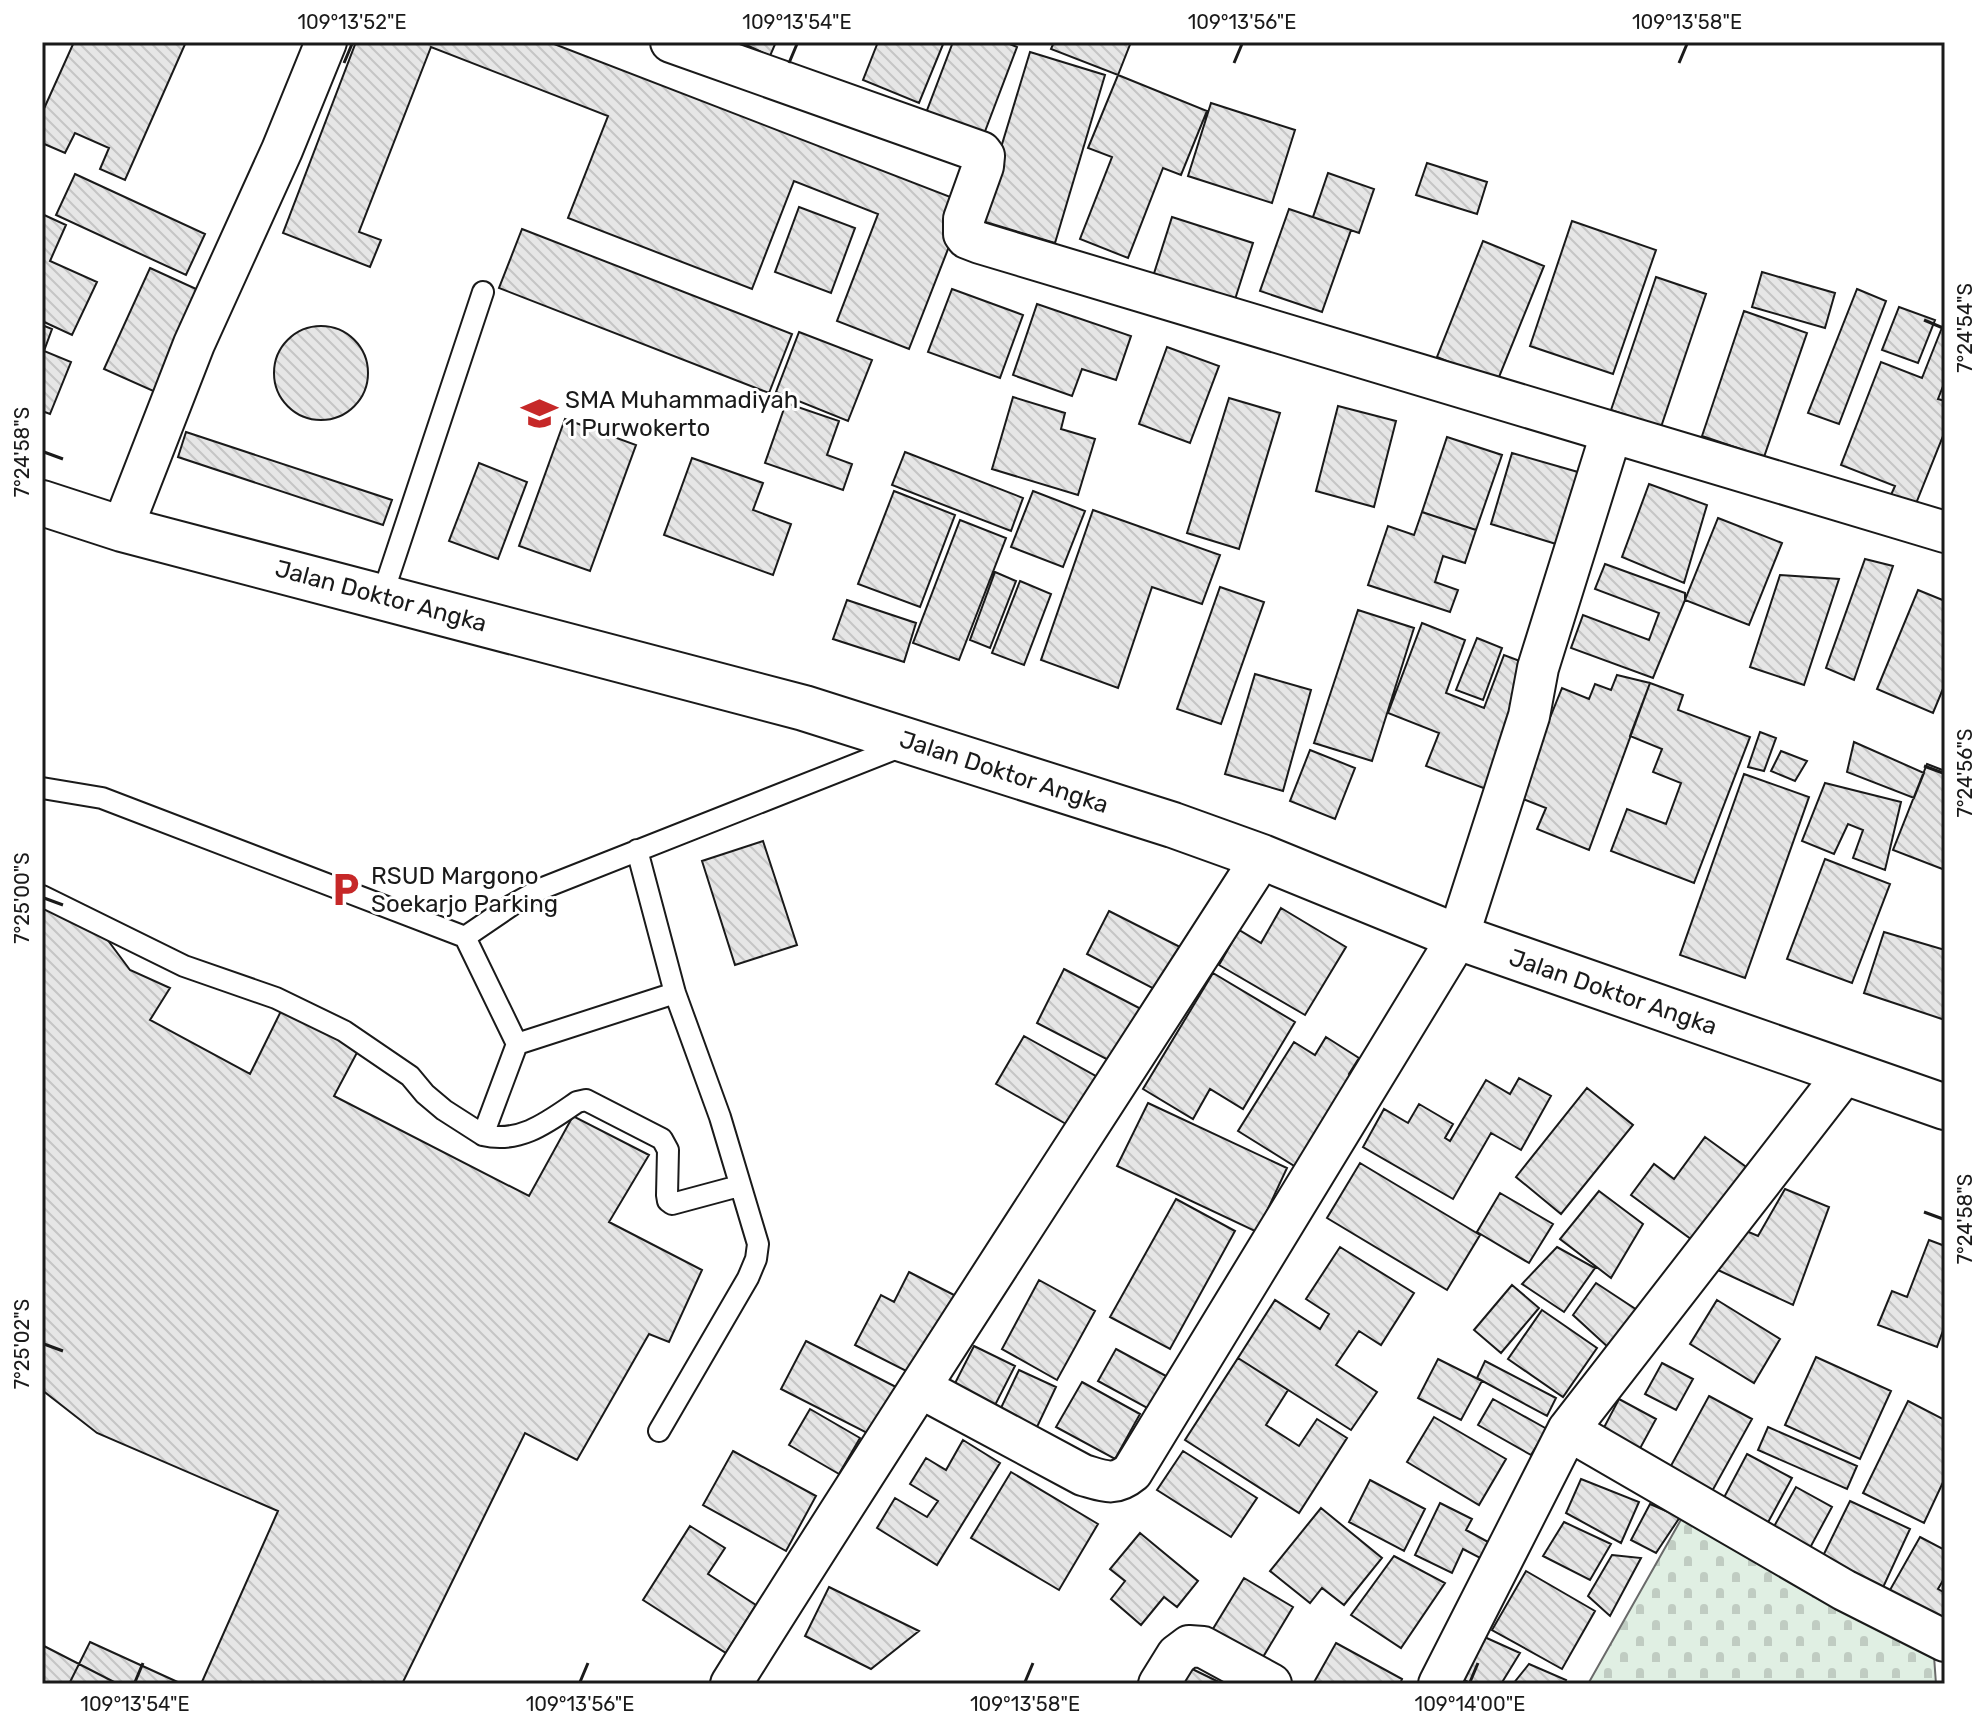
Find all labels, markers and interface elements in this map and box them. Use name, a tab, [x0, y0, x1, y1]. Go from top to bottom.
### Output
text: 109°13'52"E	[297, 10, 407, 34]
text: 109°13'54"E	[742, 10, 852, 34]
text: 109°13'56"E	[1188, 10, 1296, 34]
text: 109°13'58"E	[1632, 10, 1742, 34]
text: 7°24'54"S	[1953, 283, 1977, 373]
place label: SMA Muhammadiyah 1 Purwokerto	[565, 386, 798, 442]
school or university icon: SMA Muhammadiyah 1 Purwokerto	[520, 395, 558, 433]
text: 7°24'58"S	[10, 407, 34, 497]
street label: Jalan Doktor Angka	[272, 554, 490, 638]
street label: Jalan Doktor Angka	[896, 725, 1112, 819]
text: 7°24'56"S	[1953, 728, 1977, 818]
text: 7°25'00"S	[10, 852, 34, 944]
place label: RSUD Margono Soekarjo Parking	[371, 862, 558, 918]
parking icon: RSUD Margono Soekarjo Parking	[326, 871, 364, 909]
street label: Jalan Doktor Angka	[1505, 943, 1721, 1041]
text: 7°24'58"S	[1953, 1174, 1977, 1264]
text: 7°25'02"S	[10, 1299, 34, 1389]
text: 109°13'54"E	[80, 1692, 190, 1716]
text: 109°13'56"E	[526, 1692, 634, 1716]
text: 109°13'58"E	[970, 1692, 1080, 1716]
text: 109°14'00"E	[1415, 1692, 1525, 1716]

